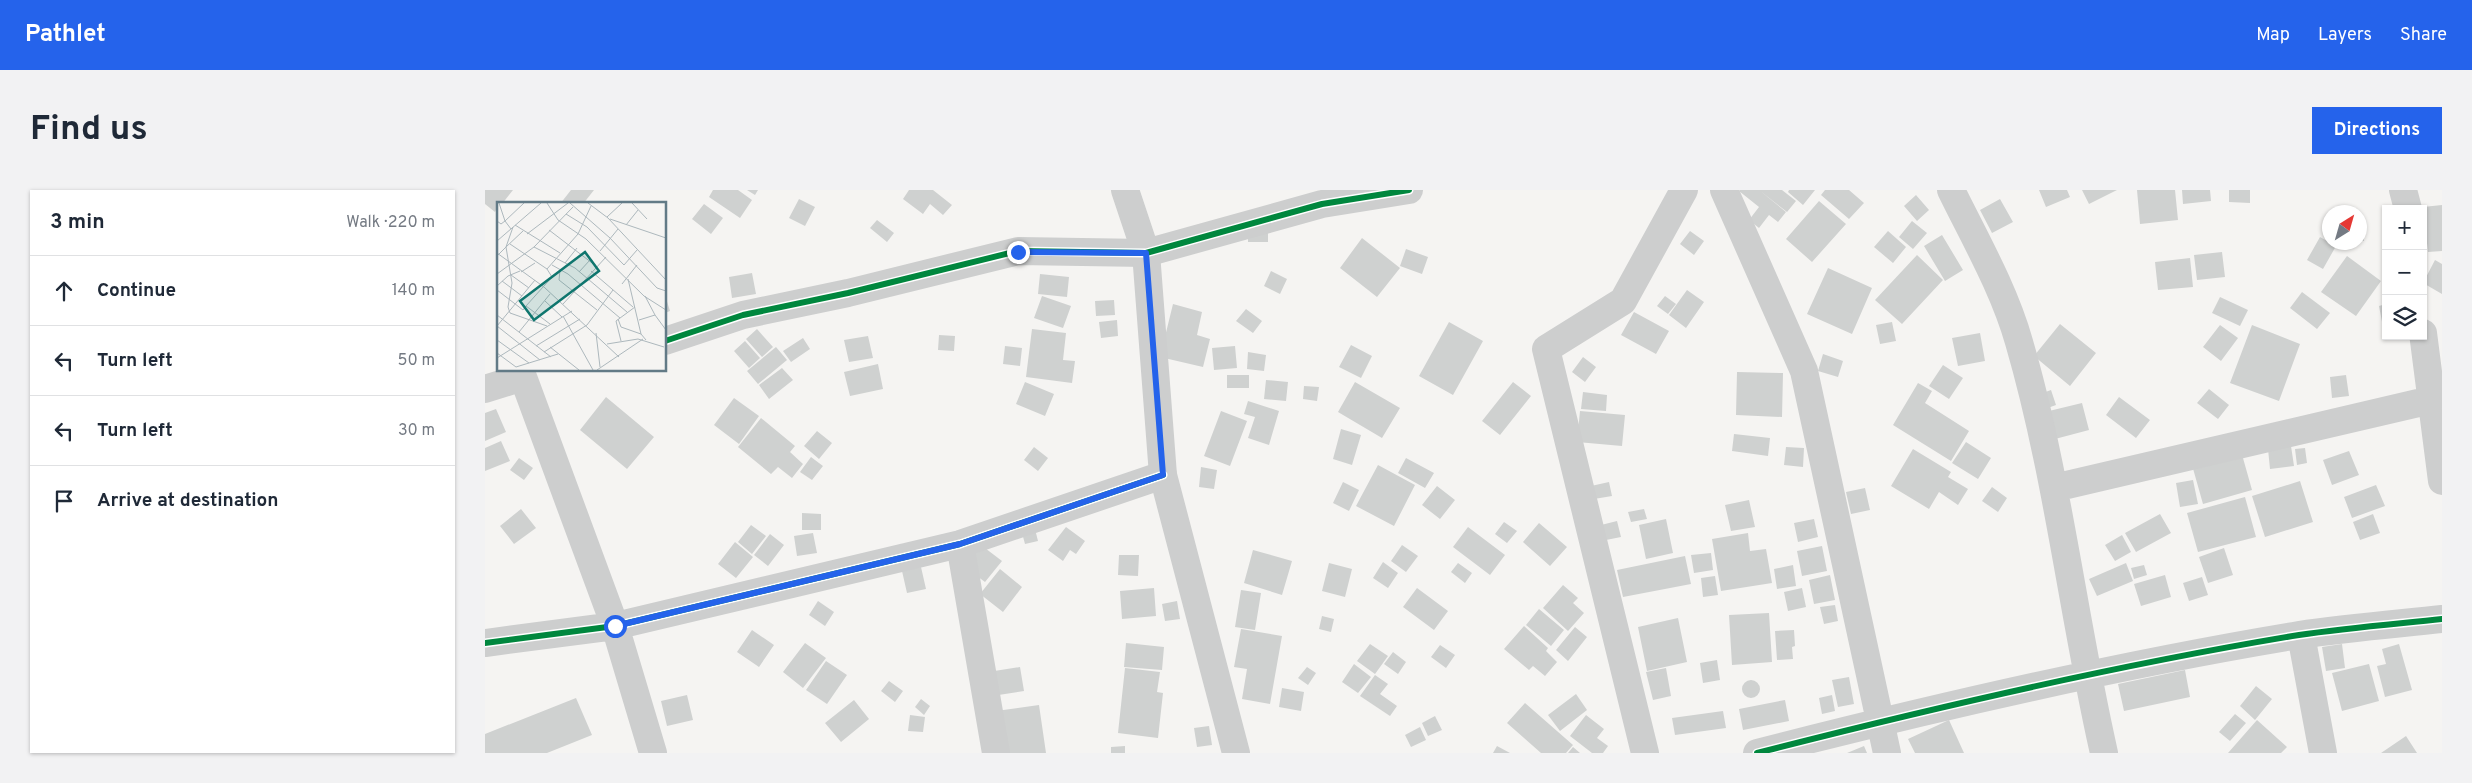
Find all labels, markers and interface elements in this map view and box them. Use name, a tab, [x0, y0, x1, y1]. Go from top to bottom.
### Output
text: Pathlet	[25, 20, 106, 50]
text: Map	[2256, 24, 2290, 47]
text: Layers	[2318, 24, 2372, 47]
text: Share	[2400, 24, 2447, 47]
button: Directions	[2312, 107, 2442, 154]
text: Find us	[30, 108, 148, 152]
inset map	[497, 202, 666, 371]
north arrow	[2322, 205, 2367, 250]
map controls	[2382, 205, 2427, 340]
button: +	[2382, 205, 2427, 250]
text: 3 min	[50, 209, 105, 236]
text: Walk · 220 m	[346, 213, 435, 233]
route end	[1007, 241, 1030, 264]
button: −	[2382, 250, 2427, 295]
icon: ahead	[50, 277, 78, 305]
text: Continue	[97, 279, 176, 303]
text: 140 m	[392, 281, 435, 301]
button: layers	[2382, 295, 2427, 340]
icon: left	[50, 347, 78, 375]
text: Turn left	[97, 349, 173, 373]
text: 50 m	[398, 351, 435, 371]
icon: left	[50, 417, 78, 445]
text: Turn left	[97, 419, 173, 443]
text: 30 m	[398, 421, 435, 441]
icon: arrive	[50, 487, 78, 515]
text: Arrive at destination	[97, 489, 278, 513]
route start	[604, 615, 627, 638]

